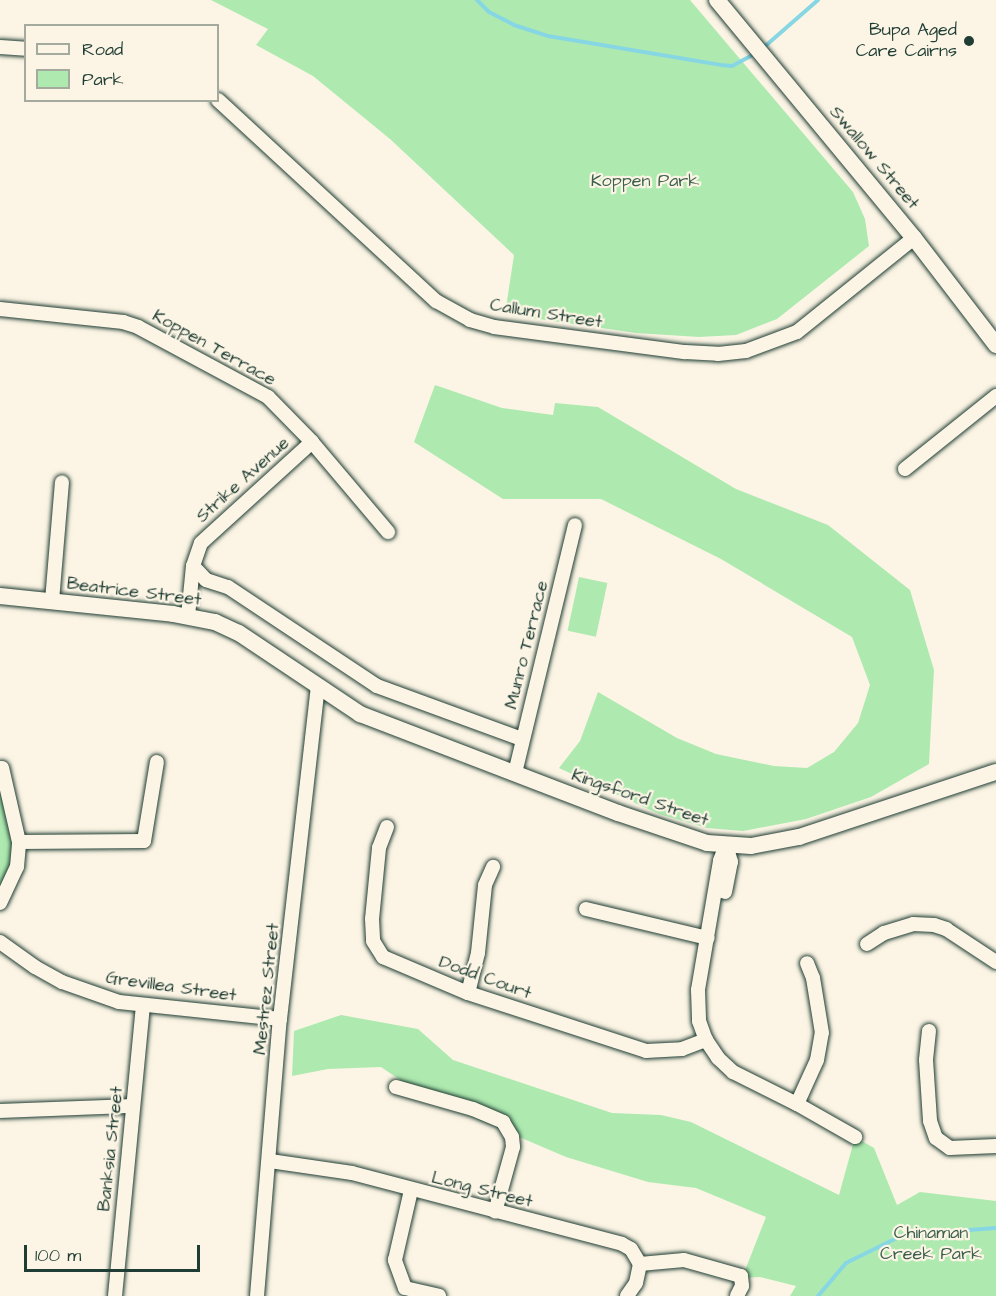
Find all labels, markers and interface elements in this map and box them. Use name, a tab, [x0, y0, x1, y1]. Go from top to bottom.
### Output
place label: Bupa Aged Care Cairns	[856, 20, 957, 63]
legend	[24, 24, 219, 102]
marker: Bupa Aged Care Cairns	[962, 34, 976, 48]
text: Road	[82, 37, 123, 62]
text: Park	[82, 67, 124, 92]
street label: Swallow Street	[824, 102, 924, 214]
park label: Koppen Park	[591, 170, 699, 192]
street label: Callum Street	[488, 294, 604, 334]
street label: Koppen Terrace	[148, 305, 280, 391]
street label: Strike Avenue	[192, 433, 294, 527]
street label: Beatrice Street	[65, 573, 203, 611]
street label: Munro Terrace	[501, 579, 553, 711]
street label: Kingsford Street	[569, 764, 711, 832]
street label: Mestrez Street	[249, 922, 285, 1056]
street label: Dodd Court	[436, 951, 534, 1005]
street label: Grevillea Street	[104, 967, 238, 1007]
street label: Banksia Street	[94, 1085, 128, 1213]
street label: Long Street	[429, 1167, 535, 1213]
park label: Chinaman Creek Park	[880, 1223, 982, 1266]
scale bar	[27, 1233, 202, 1271]
text: 100 m	[35, 1243, 81, 1268]

